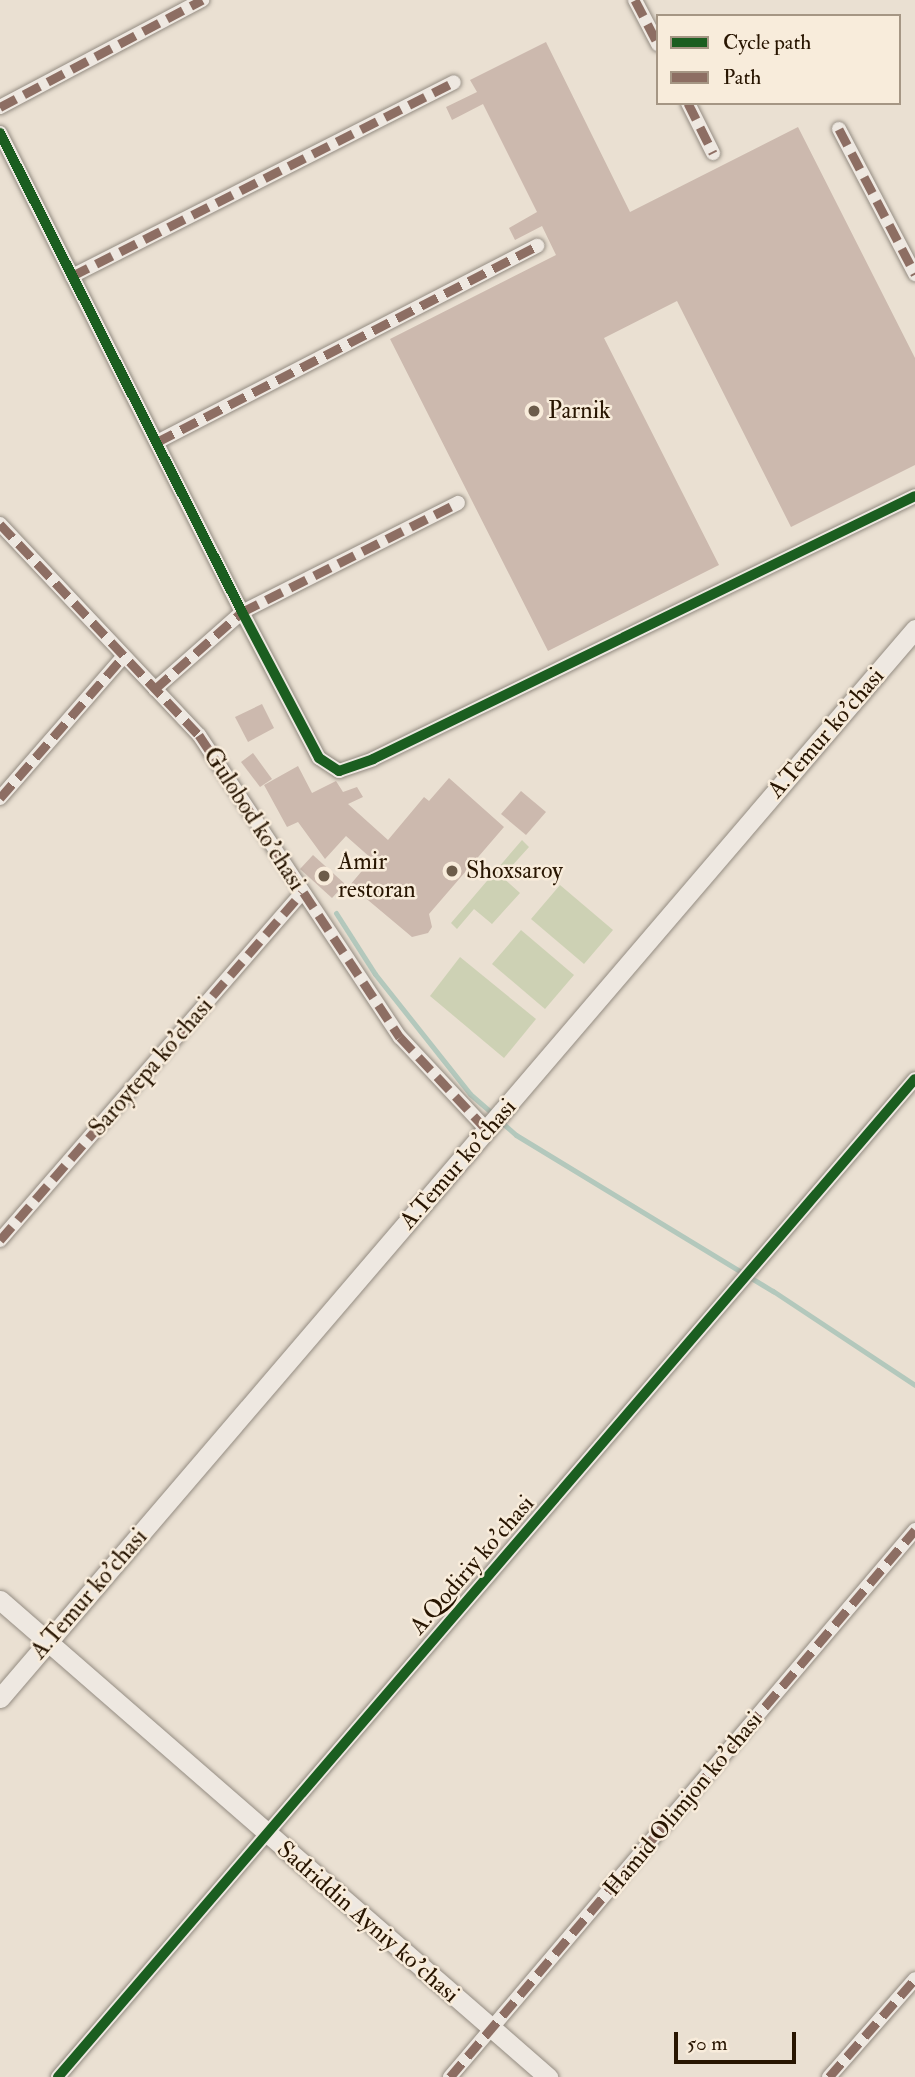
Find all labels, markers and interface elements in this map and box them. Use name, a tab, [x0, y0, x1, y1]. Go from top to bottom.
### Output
legend	[656, 14, 901, 105]
text: Cycle path	[723, 29, 811, 56]
text: Path	[723, 64, 761, 91]
place label: Parnik	[548, 397, 611, 425]
marker: Parnik	[526, 403, 542, 419]
street label: A.Temur ko'chasi	[762, 662, 890, 804]
street label: Gulobod ko'chasi	[197, 742, 311, 896]
place label: Amir restoran	[338, 848, 416, 904]
place label: Shoxsaroy	[466, 857, 563, 885]
marker: Shoxsaroy	[444, 863, 460, 879]
marker: Amir restoran	[316, 868, 332, 884]
street label: Saroytepa ko'chasi	[83, 992, 219, 1142]
street label: A.Temur ko'chasi	[394, 1093, 522, 1235]
street label: A.Qodiriy ko'chasi	[404, 1490, 540, 1640]
street label: A.Temur ko'chasi	[25, 1523, 153, 1665]
street label: Hamid Olimjon ko'chasi	[598, 1706, 768, 1902]
street label: Sadriddin Ayniy ko'chasi	[271, 1835, 465, 2009]
scale bar	[677, 2018, 800, 2062]
text: 50 m	[687, 2030, 728, 2057]

